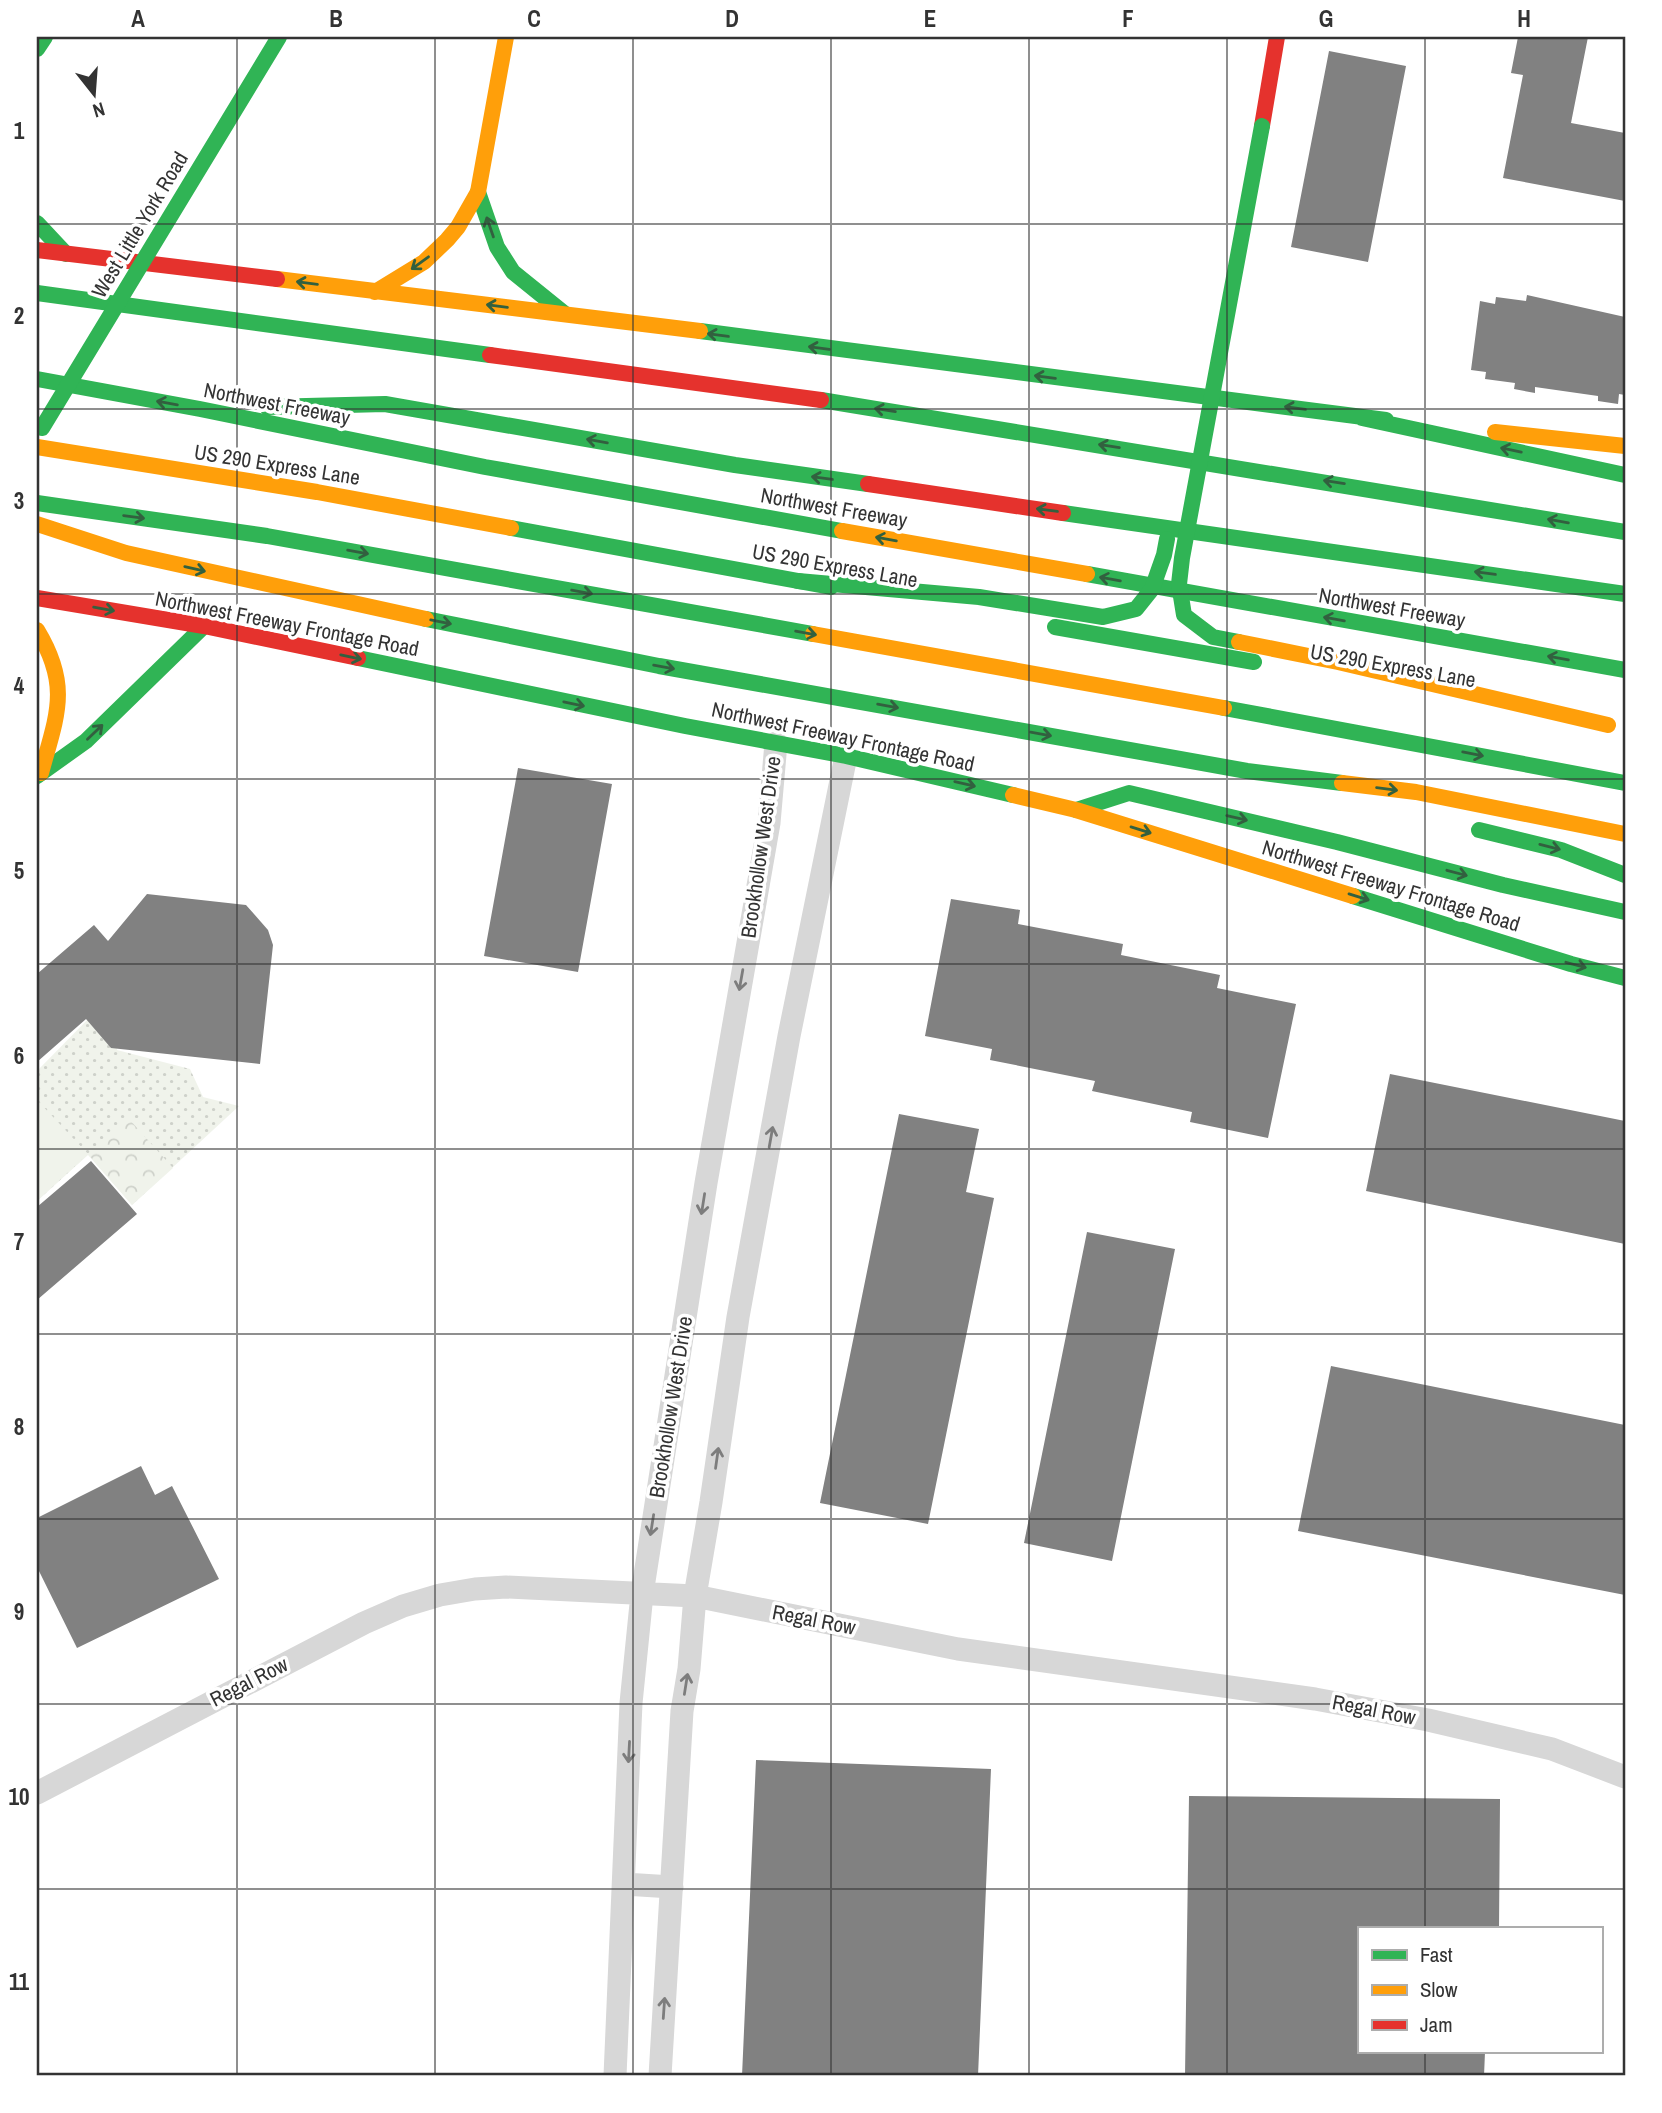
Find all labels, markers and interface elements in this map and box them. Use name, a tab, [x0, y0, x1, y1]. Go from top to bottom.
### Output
text: A	[131, 3, 145, 34]
text: B	[329, 3, 343, 34]
text: C	[527, 3, 541, 34]
text: D	[725, 3, 739, 34]
text: E	[924, 3, 936, 34]
text: F	[1122, 3, 1134, 34]
text: G	[1319, 3, 1333, 34]
text: H	[1517, 3, 1531, 34]
north arrow	[60, 60, 130, 130]
text: N	[90, 96, 108, 124]
text: 1	[14, 115, 25, 146]
street label: West Little York Road	[85, 146, 195, 303]
one-way arrow	[482, 217, 495, 239]
one-way arrow	[411, 256, 430, 270]
one-way arrow	[297, 277, 319, 290]
text: 2	[14, 300, 24, 331]
one-way arrow	[486, 300, 509, 313]
one-way arrow	[707, 328, 729, 341]
one-way arrow	[808, 342, 831, 355]
one-way arrow	[1034, 370, 1057, 383]
street label: Northwest Freeway	[202, 375, 353, 432]
one-way arrow	[156, 396, 179, 409]
one-way arrow	[1284, 402, 1307, 415]
one-way arrow	[874, 403, 897, 416]
one-way arrow	[586, 434, 609, 447]
street label: US 290 Express Lane	[192, 437, 362, 492]
one-way arrow	[1098, 439, 1121, 452]
one-way arrow	[1500, 443, 1523, 456]
one-way arrow	[811, 471, 834, 484]
one-way arrow	[1323, 475, 1346, 488]
street label: Northwest Freeway	[759, 480, 910, 535]
text: 3	[14, 485, 24, 516]
one-way arrow	[1036, 503, 1059, 516]
one-way arrow	[122, 510, 145, 523]
one-way arrow	[1547, 514, 1570, 527]
one-way arrow	[875, 532, 898, 545]
street label: US 290 Express Lane	[750, 537, 920, 594]
one-way arrow	[346, 546, 369, 559]
one-way arrow	[183, 563, 206, 576]
one-way arrow	[1474, 567, 1497, 580]
one-way arrow	[1099, 572, 1122, 585]
street label: Northwest Freeway	[1317, 580, 1468, 635]
street label: Northwest Freeway Frontage Road	[153, 584, 421, 663]
one-way arrow	[570, 586, 593, 600]
one-way arrow	[92, 603, 115, 616]
one-way arrow	[1323, 611, 1346, 625]
one-way arrow	[429, 616, 452, 630]
one-way arrow	[794, 627, 817, 640]
street label: US 290 Express Lane	[1308, 637, 1478, 694]
one-way arrow	[339, 651, 362, 665]
one-way arrow	[1547, 651, 1570, 665]
one-way arrow	[652, 660, 675, 674]
text: 4	[14, 670, 25, 701]
street label: Northwest Freeway Frontage Road	[709, 694, 977, 779]
one-way arrow	[562, 697, 585, 711]
one-way arrow	[876, 700, 899, 714]
one-way arrow	[86, 723, 103, 740]
one-way arrow	[1029, 728, 1052, 741]
one-way arrow	[1461, 748, 1484, 761]
street label: Brookhollow West Drive	[733, 754, 788, 940]
one-way arrow	[953, 778, 976, 791]
one-way arrow	[1375, 782, 1398, 795]
one-way arrow	[1225, 812, 1248, 825]
one-way arrow	[1130, 825, 1152, 838]
street label: Northwest Freeway Frontage Road	[1259, 832, 1524, 939]
one-way arrow	[1539, 841, 1561, 854]
text: 5	[14, 855, 24, 886]
one-way arrow	[1446, 867, 1468, 880]
one-way arrow	[1348, 892, 1370, 905]
one-way arrow	[1564, 959, 1587, 972]
one-way arrow	[734, 968, 748, 991]
text: 6	[14, 1040, 24, 1071]
one-way arrow	[764, 1126, 778, 1149]
one-way arrow	[696, 1192, 709, 1215]
text: 7	[14, 1226, 24, 1257]
street label: Brookhollow West Drive	[642, 1314, 699, 1500]
text: 8	[14, 1411, 24, 1442]
one-way arrow	[711, 1447, 724, 1470]
one-way arrow	[645, 1514, 658, 1536]
text: 9	[14, 1596, 24, 1627]
street label: Regal Row	[770, 1597, 859, 1642]
street label: Regal Row	[205, 1649, 293, 1714]
one-way arrow	[680, 1673, 694, 1695]
street label: Regal Row	[1330, 1687, 1419, 1732]
one-way arrow	[623, 1740, 636, 1763]
text: 10	[9, 1781, 29, 1812]
legend	[1358, 1927, 1602, 2054]
text: Fast	[1420, 1940, 1453, 1969]
text: 11	[9, 1966, 29, 1997]
text: Slow	[1420, 1975, 1458, 2004]
one-way arrow	[658, 1997, 671, 2020]
text: Jam	[1420, 2010, 1453, 2039]

